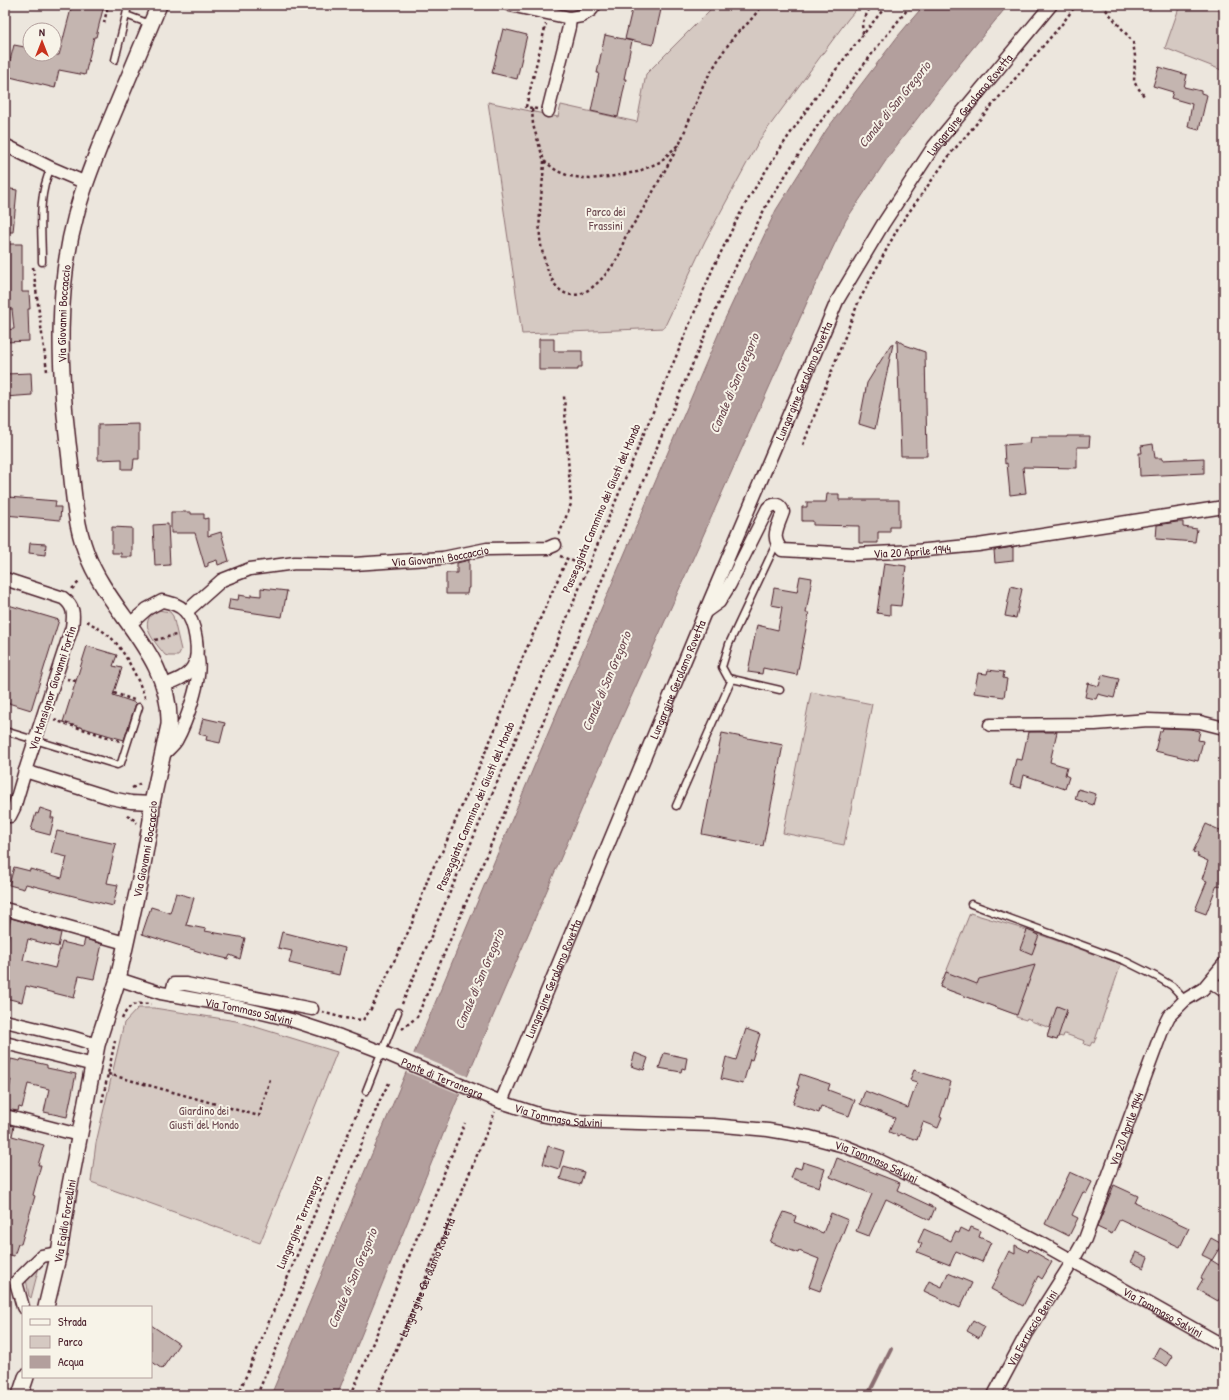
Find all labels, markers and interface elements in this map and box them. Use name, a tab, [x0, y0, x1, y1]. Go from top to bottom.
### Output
north arrow	[22, 22, 62, 62]
text: N	[39, 25, 45, 39]
street label: Lungargine Gerolamo Rovetta	[922, 50, 1016, 158]
water label: Canale di San Gregorio	[854, 56, 936, 152]
park label: Parco dei Frassini	[586, 203, 626, 234]
street label: Via Giovanni Boccaccio	[53, 264, 74, 363]
street label: Lungargine Gerolamo Rovetta	[771, 319, 836, 443]
water label: Canale di San Gregorio	[705, 329, 765, 436]
street label: Passeggiata Cammino dei Giusti del Mondo	[558, 421, 644, 595]
street label: Via 20 Aprile 1944	[873, 539, 952, 562]
street label: Via Giovanni Boccaccio	[391, 540, 490, 570]
street label: Lungargine Gerolamo Rovetta	[645, 617, 709, 741]
street label: Via Monsignor Giovanni Fortin	[24, 624, 80, 752]
water label: Canale di San Gregorio	[577, 627, 637, 734]
street label: Passeggiata Cammino dei Giusti del Mondo	[432, 719, 518, 893]
street label: Via Giovanni Boccaccio	[128, 800, 161, 899]
street label: Lungargine Gerolamo Rovetta	[520, 916, 585, 1040]
water label: Canale di San Gregorio	[450, 925, 510, 1032]
street label: Via Tommaso Salvini	[204, 993, 295, 1029]
street label: Ponte di Terranegra	[399, 1053, 486, 1102]
street label: Via 20 Aprile 1944	[1104, 1089, 1147, 1168]
street label: Via Tommaso Salvini	[512, 1098, 603, 1131]
park label: Giardino dei Giusti del Mondo	[169, 1102, 239, 1133]
street label: Via Tommaso Salvini	[833, 1135, 921, 1187]
street label: Lungargine Terranegra	[272, 1173, 326, 1271]
street label: Via Egidio Forcellini	[48, 1178, 79, 1265]
street label: Lungargine Gerolamo Rovetta	[394, 1215, 459, 1339]
water label: Canale di San Gregorio	[323, 1224, 383, 1331]
street label: Via Tommaso Salvini	[1120, 1282, 1206, 1341]
street label: Via Ferruccio Benini	[1002, 1286, 1061, 1369]
legend	[22, 1306, 152, 1378]
text: Strada	[58, 1313, 87, 1330]
text: Parco	[58, 1333, 83, 1350]
text: Acqua	[58, 1353, 84, 1370]

